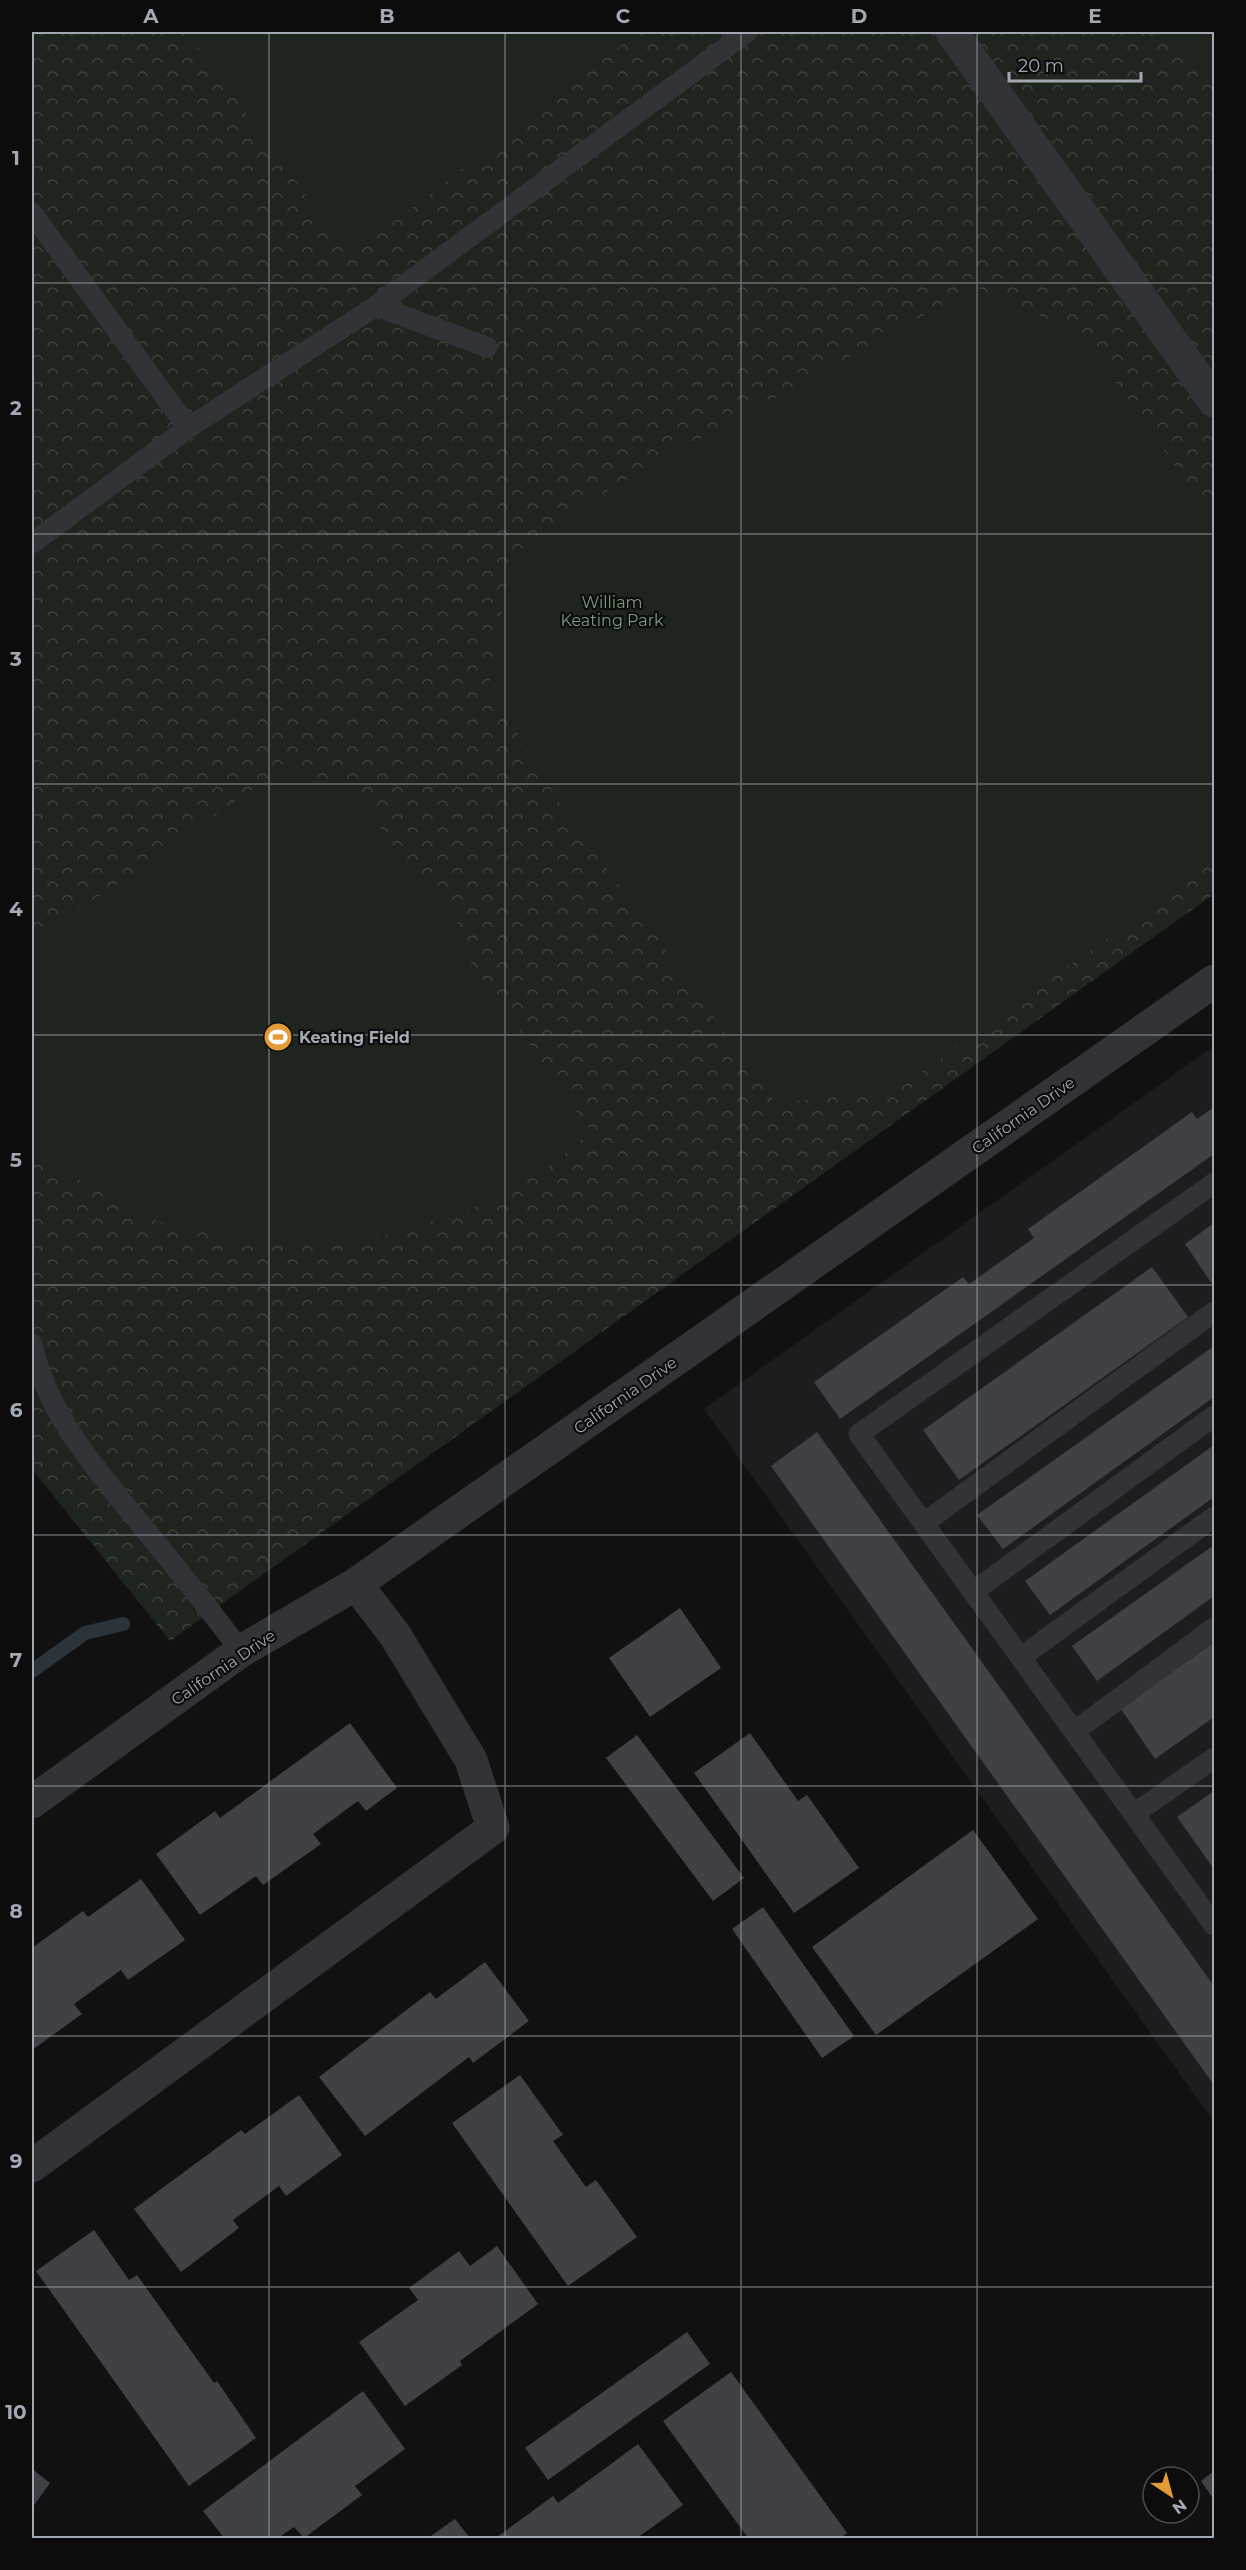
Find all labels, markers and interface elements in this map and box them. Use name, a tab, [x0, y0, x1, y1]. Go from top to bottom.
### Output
text: A	[142, 4, 159, 28]
text: B	[379, 4, 395, 28]
text: C	[616, 4, 631, 28]
text: D	[851, 4, 867, 28]
text: E	[1088, 4, 1102, 28]
scale bar	[1009, 45, 1141, 83]
text: 20 m	[1018, 55, 1064, 77]
text: 1	[12, 146, 20, 170]
text: 2	[10, 396, 22, 420]
park label: William Keating Park	[560, 593, 664, 630]
text: 3	[9, 647, 22, 671]
text: 4	[9, 897, 23, 921]
sports icon: Keating Field	[262, 1021, 294, 1053]
place label: Keating Field	[299, 1028, 410, 1047]
street label: California Drive	[968, 1073, 1079, 1158]
text: 5	[10, 1148, 22, 1172]
street label: California Drive	[570, 1353, 681, 1438]
text: 6	[10, 1398, 23, 1422]
street label: California Drive	[168, 1626, 279, 1709]
text: 7	[10, 1648, 22, 1672]
text: 8	[9, 1899, 23, 1923]
text: 9	[10, 2149, 22, 2173]
text: 10	[5, 2400, 27, 2424]
north arrow	[1141, 2465, 1201, 2525]
text: N	[1169, 2495, 1190, 2518]

